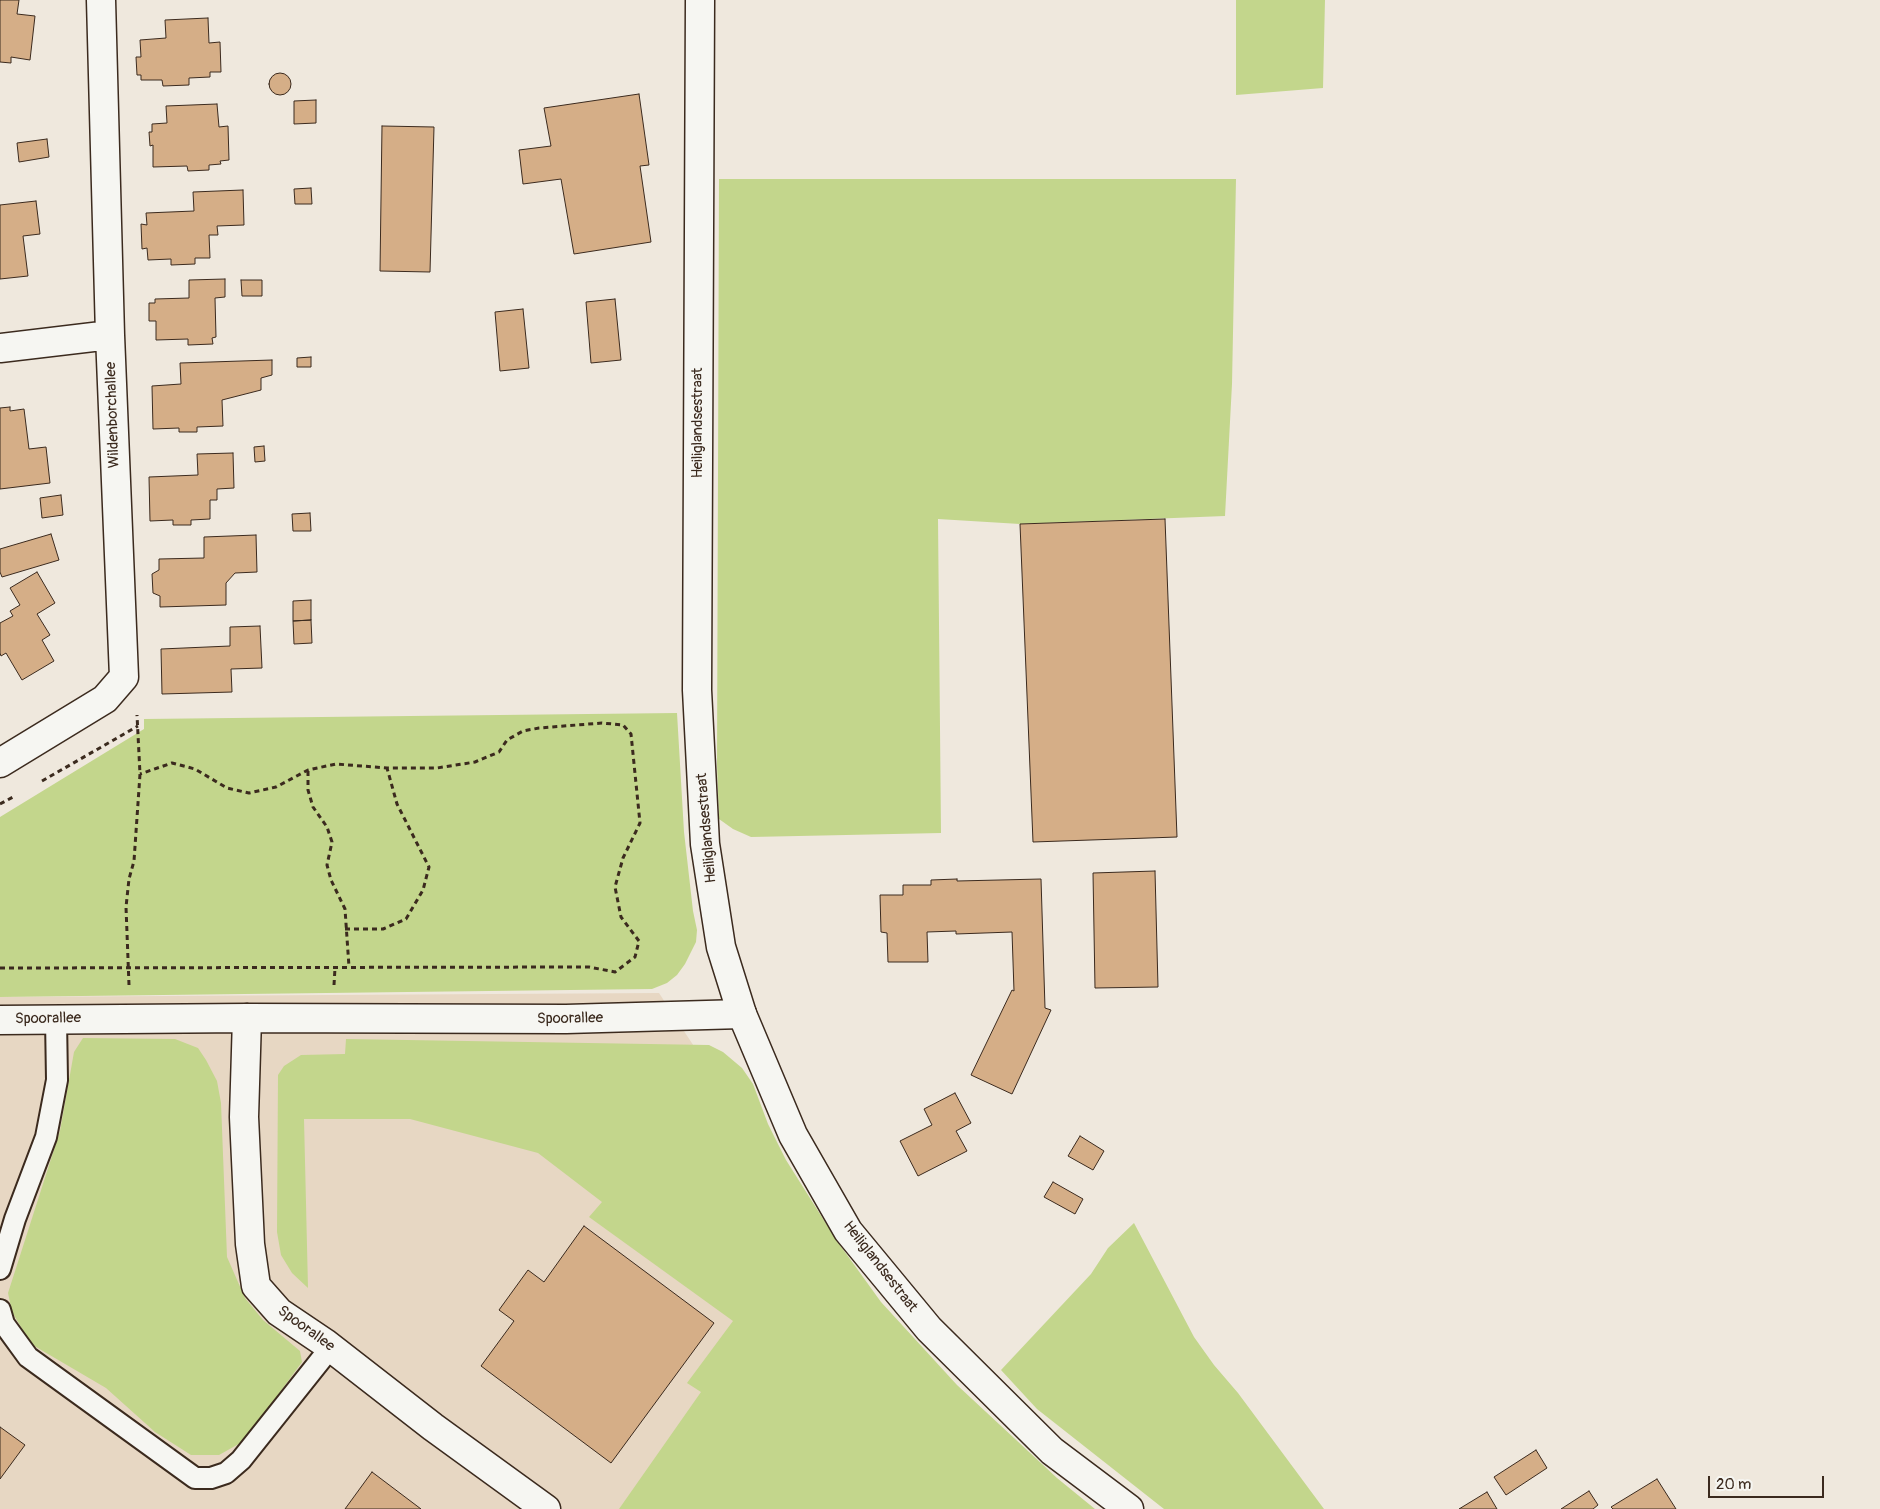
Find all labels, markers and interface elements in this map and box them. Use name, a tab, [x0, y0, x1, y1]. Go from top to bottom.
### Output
street label: Wildenborchallee	[102, 361, 124, 469]
street label: Heiliglandsestraat	[689, 368, 707, 478]
street label: Heiliglandsestraat	[693, 772, 721, 884]
street label: Spoorallee	[15, 1009, 81, 1029]
street label: Spoorallee	[537, 1009, 603, 1029]
street label: Heiliglandsestraat	[839, 1218, 921, 1316]
street label: Spoorallee	[274, 1302, 338, 1356]
scale bar	[1710, 1466, 1826, 1498]
text: 20 m	[1716, 1475, 1751, 1494]

